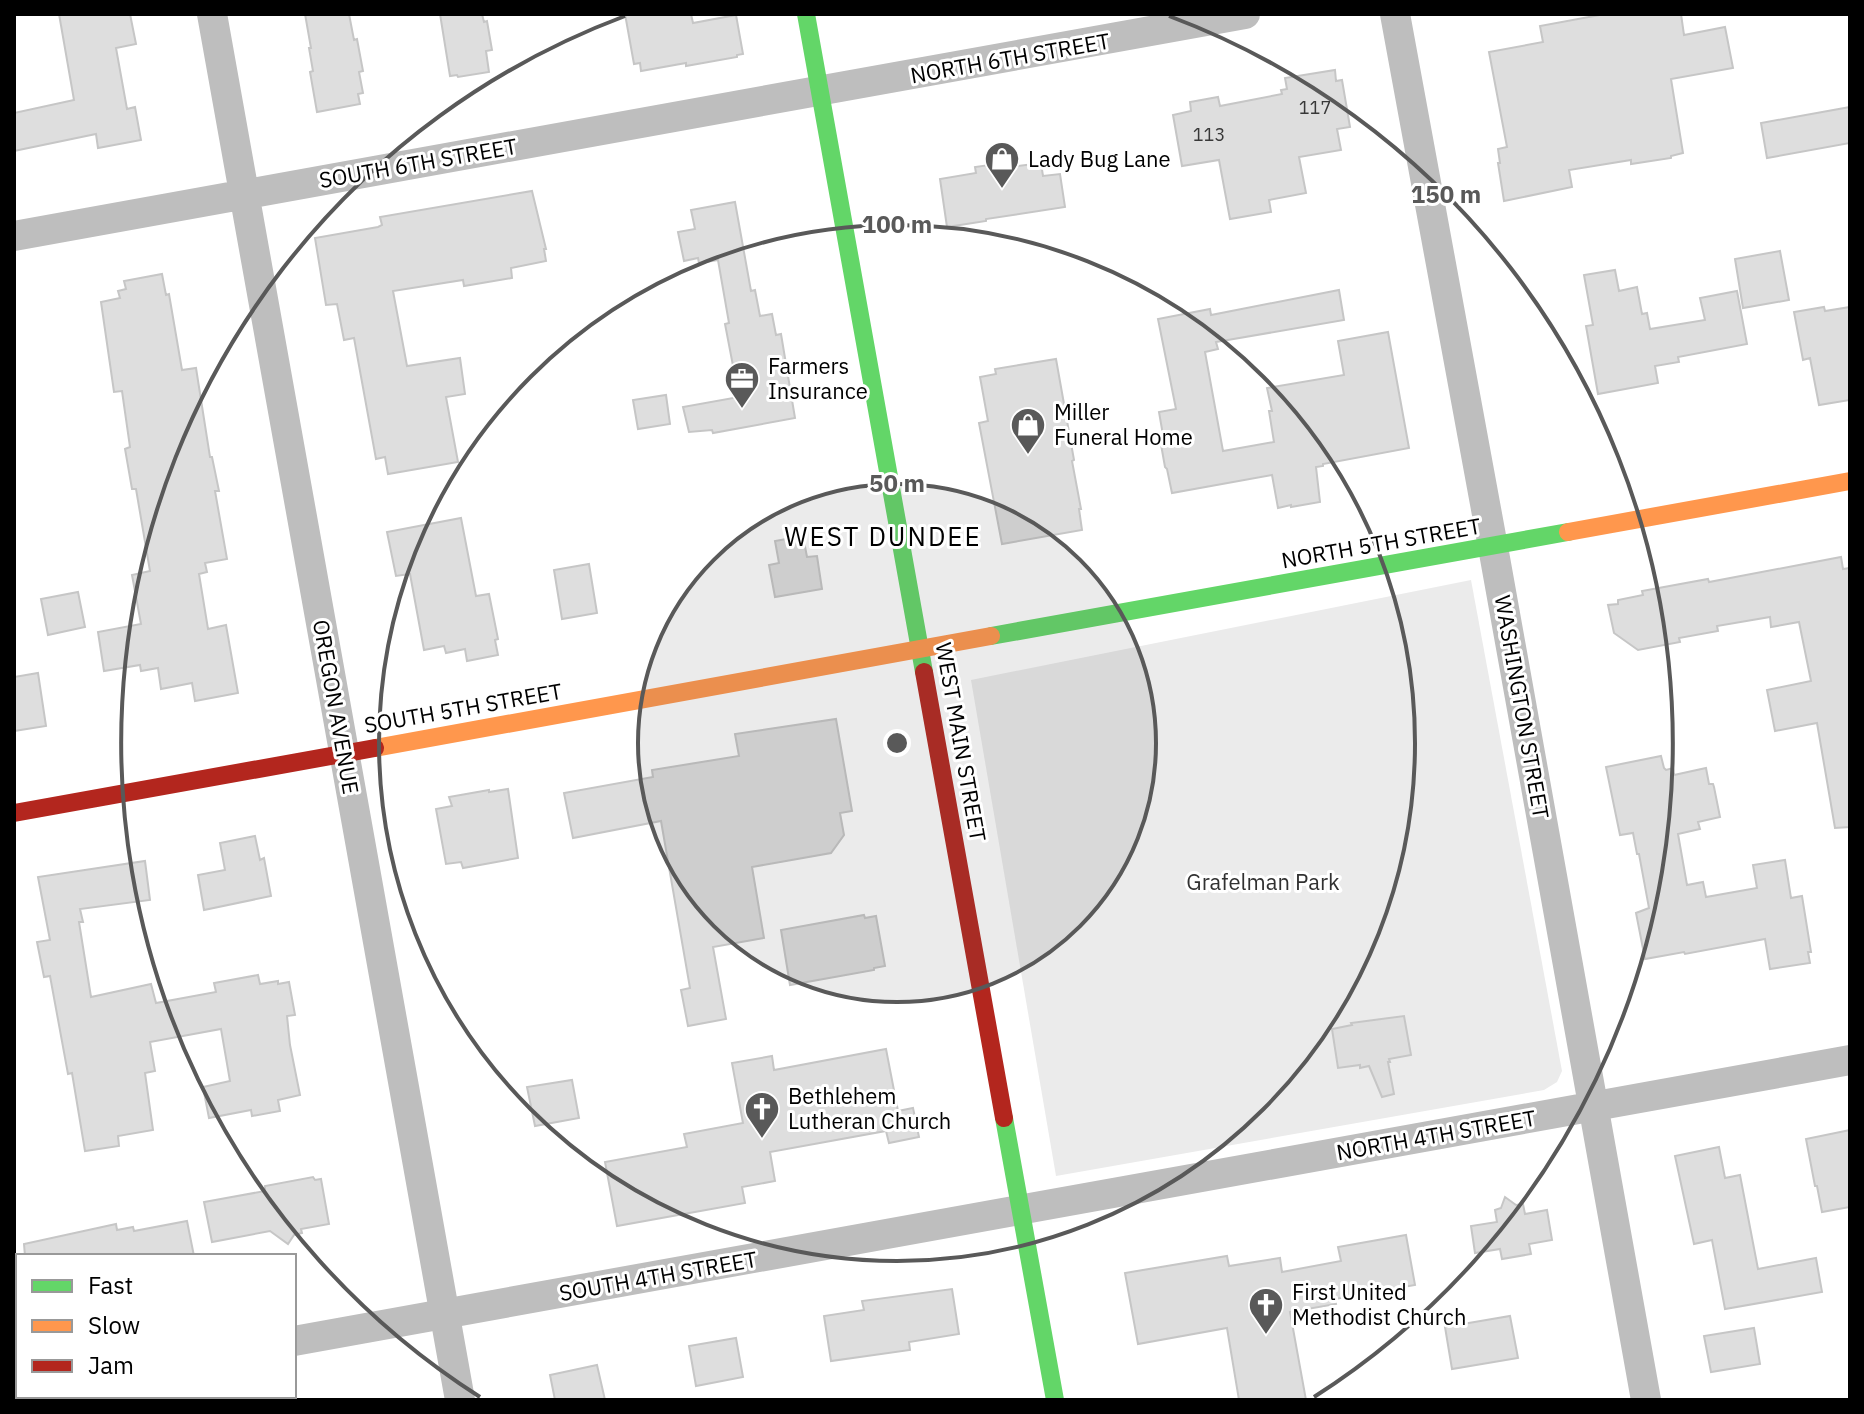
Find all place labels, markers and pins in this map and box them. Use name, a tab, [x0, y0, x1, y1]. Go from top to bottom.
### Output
shop icon: Lady Bug Lane	[983, 140, 1021, 190]
place label: Lady Bug Lane	[1028, 144, 1171, 173]
place label: Farmers Insurance	[768, 351, 868, 405]
office icon: Farmers Insurance	[723, 360, 761, 410]
place label: Miller Funeral Home	[1054, 397, 1193, 451]
shop icon: Miller Funeral Home	[1009, 406, 1047, 456]
centre of rings	[883, 729, 911, 757]
place label: Bethlehem Lutheran Church	[788, 1081, 951, 1135]
church icon: Bethlehem Lutheran Church	[743, 1090, 781, 1140]
place label: First United Methodist Church	[1292, 1277, 1466, 1331]
church icon: First United Methodist Church	[1247, 1286, 1285, 1336]

